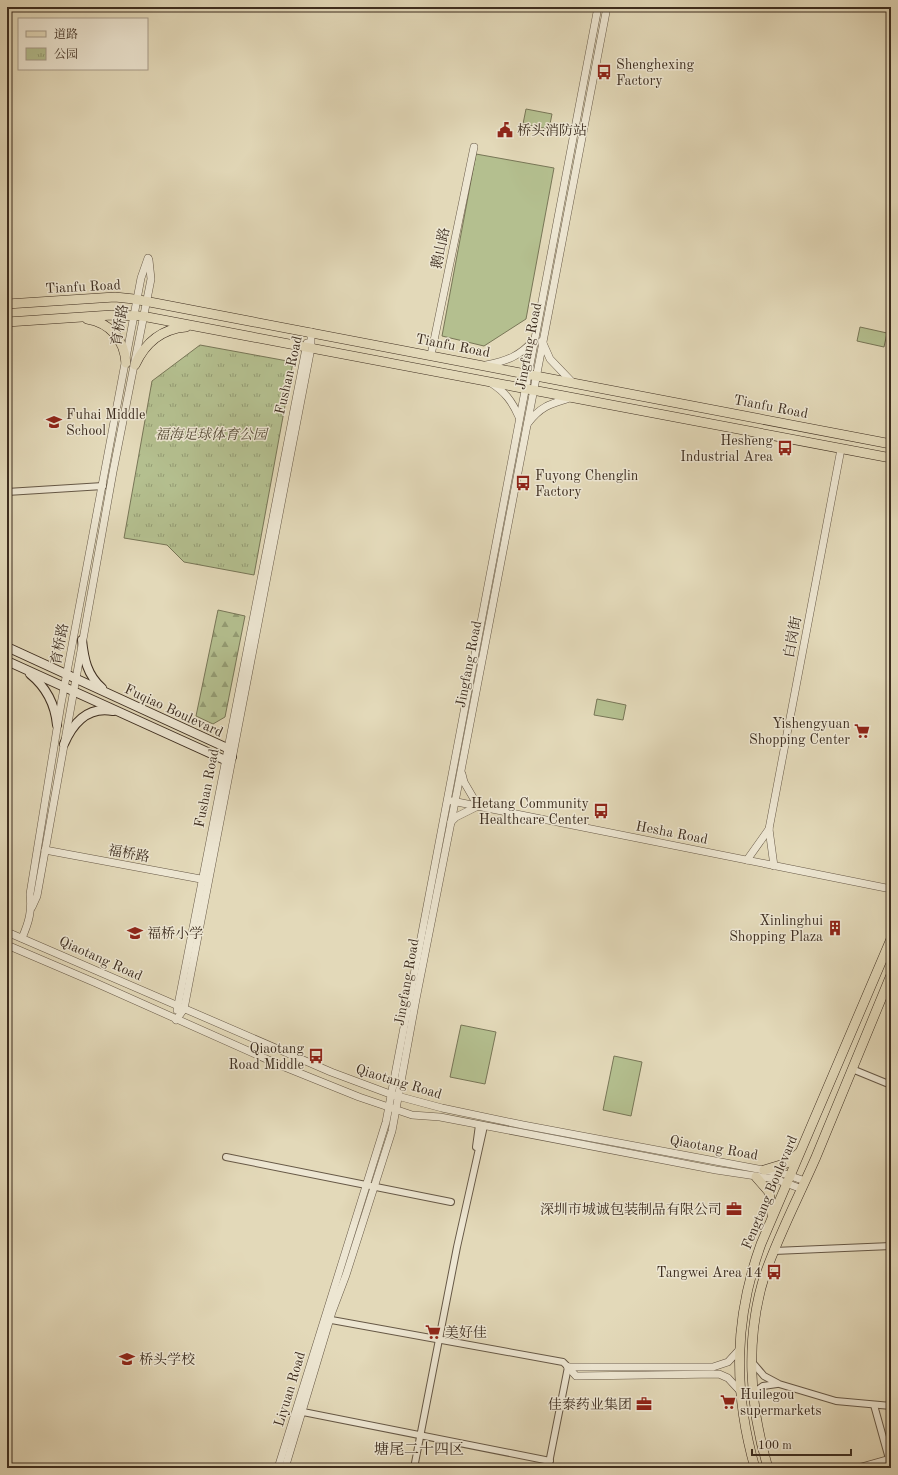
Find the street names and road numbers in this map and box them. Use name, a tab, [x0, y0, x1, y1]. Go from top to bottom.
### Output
street label: 鹅山路	[429, 226, 452, 270]
street label: Tianfu Road	[45, 278, 121, 296]
street label: Jingfang Road	[514, 302, 544, 391]
street label: 育桥路	[108, 303, 131, 347]
street label: Tianfu Road	[414, 332, 491, 360]
street label: Fushan Road	[273, 335, 305, 416]
street label: Tianfu Road	[732, 393, 809, 421]
street label: 白岗街	[781, 615, 804, 659]
street label: Jingfang Road	[454, 620, 484, 709]
street label: 育桥路	[48, 622, 71, 666]
street label: Fuqiao Boulevard	[122, 682, 225, 740]
street label: Fushan Road	[192, 747, 222, 829]
street label: Hesha Road	[635, 819, 709, 847]
street label: 福桥路	[107, 842, 151, 865]
street label: Qiaotang Road	[57, 934, 144, 984]
street label: Jingfang Road	[392, 938, 422, 1027]
street label: Qiaotang Road	[354, 1062, 444, 1102]
street label: Qiaotang Road	[669, 1133, 759, 1163]
street label: Fengtang Boulevard	[740, 1133, 800, 1251]
street label: Liyuan Road	[272, 1350, 308, 1428]

